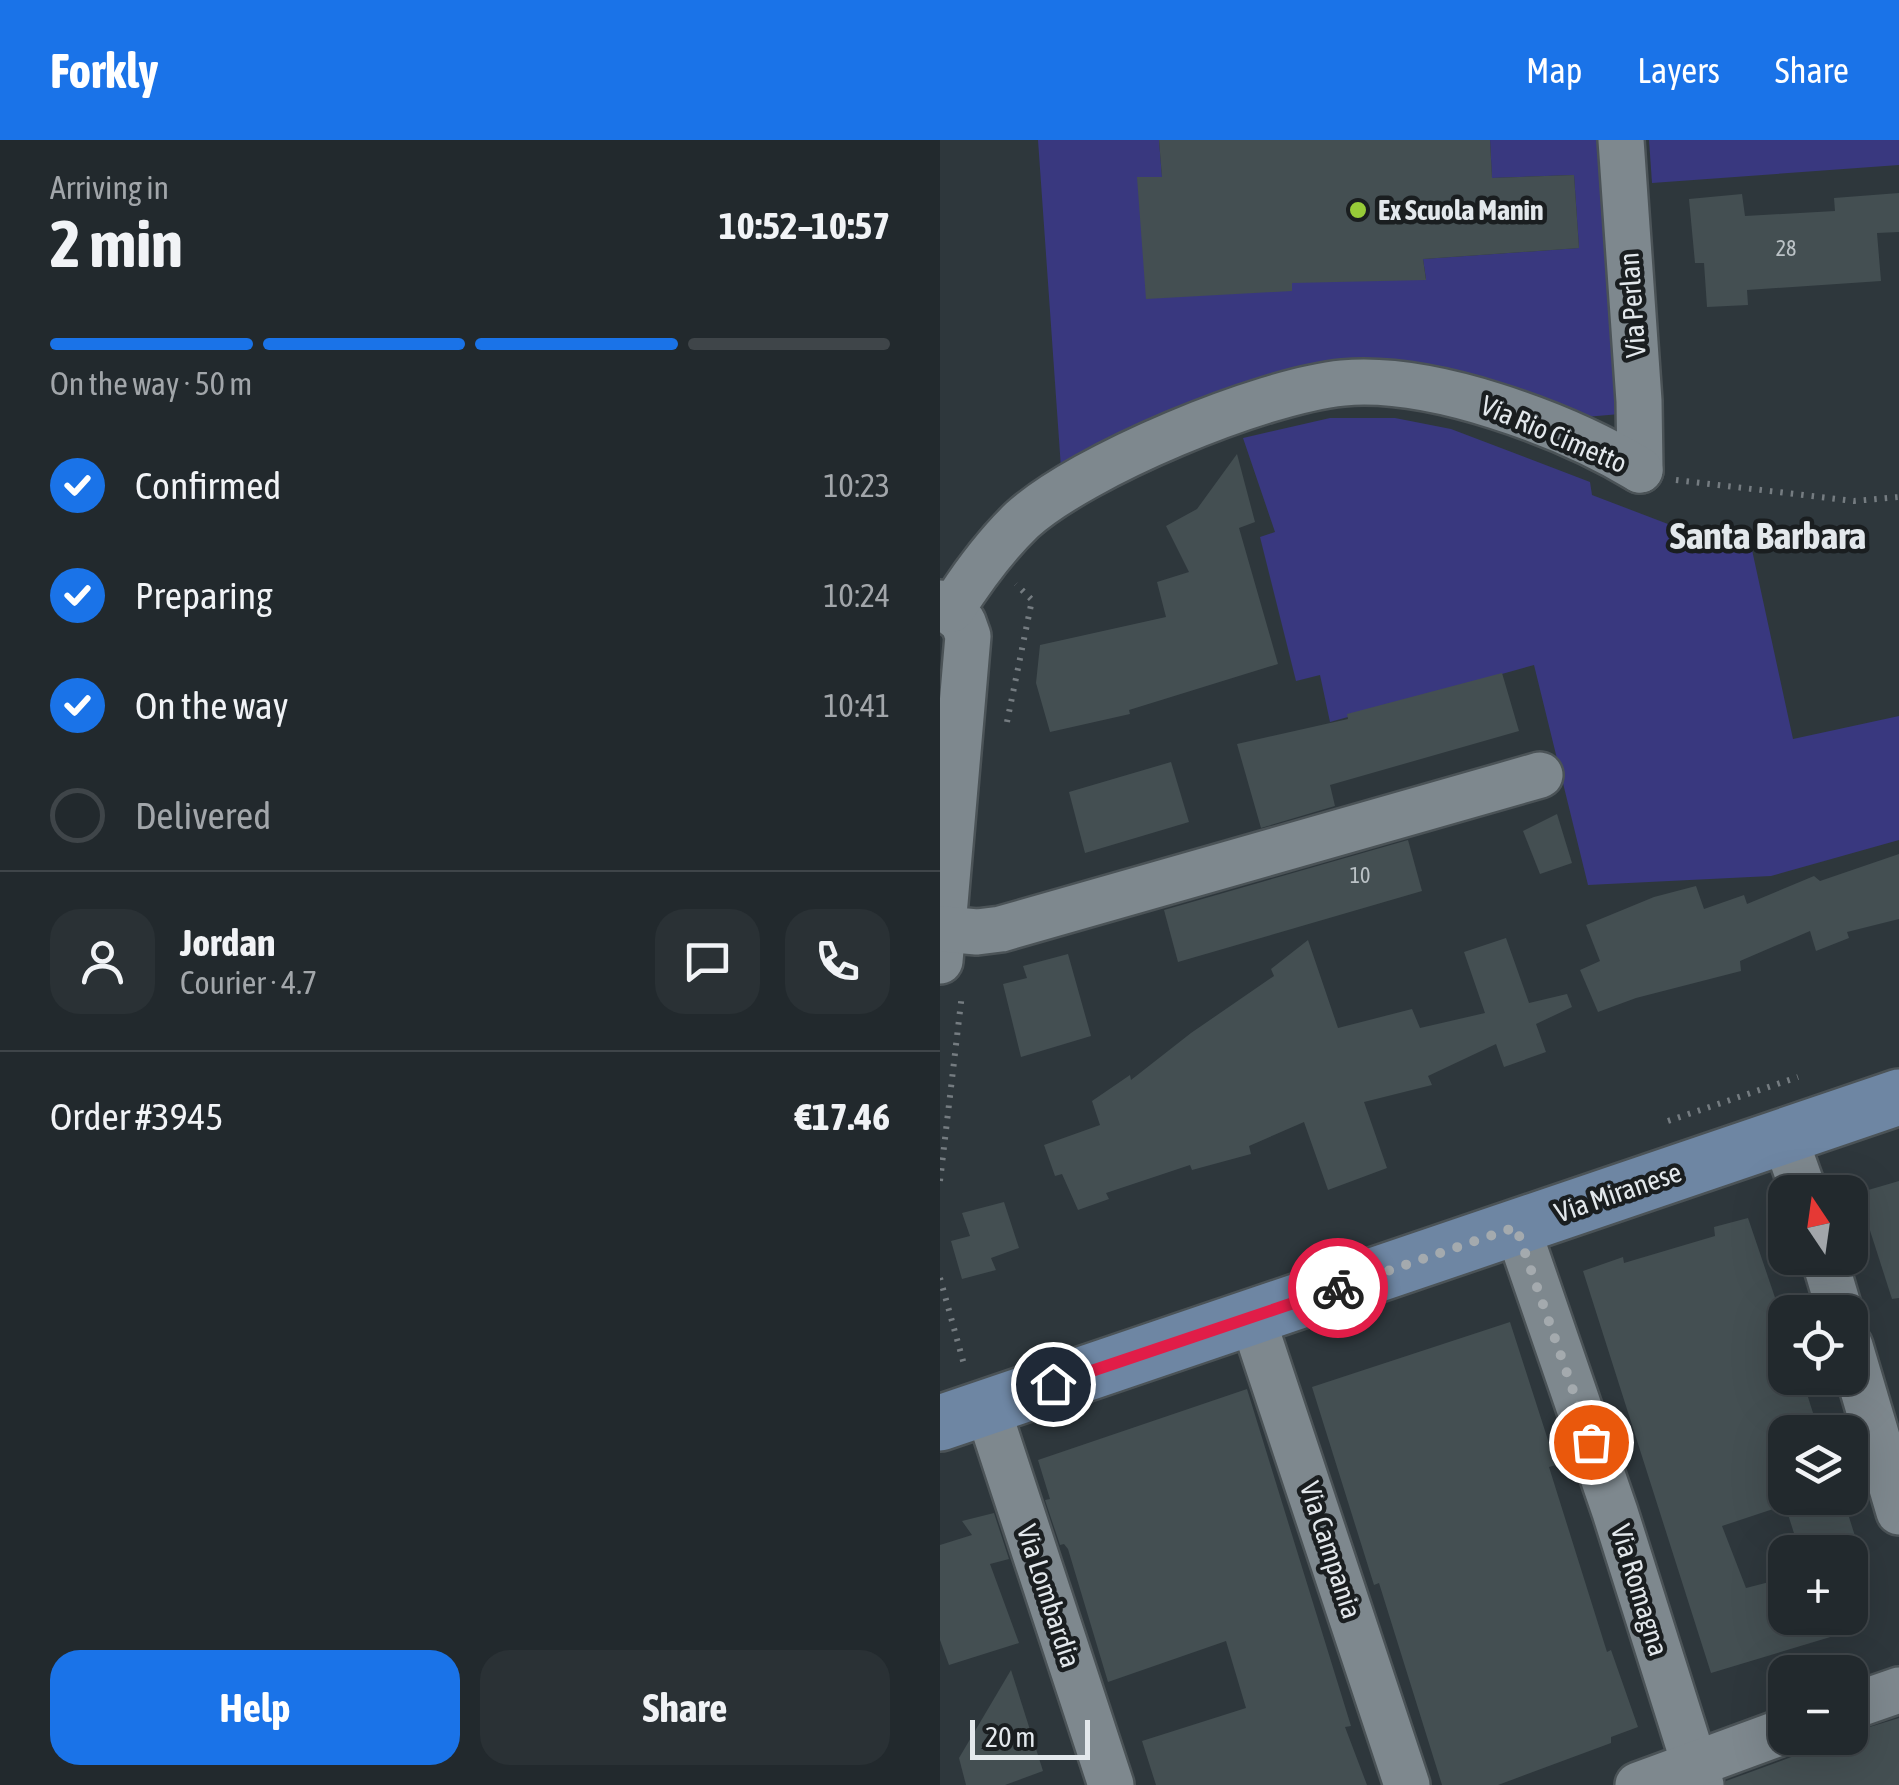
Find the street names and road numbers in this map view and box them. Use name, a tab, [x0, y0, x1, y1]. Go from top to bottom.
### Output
street label: Via Perlan	[1612, 251, 1652, 359]
street label: Via Rio Cimetto	[1476, 389, 1632, 479]
street label: Via Miranese	[1550, 1155, 1686, 1229]
street label: Via Campania	[1294, 1477, 1368, 1623]
street label: Via Lombardia	[1011, 1520, 1087, 1672]
street label: Via Romagna	[1605, 1520, 1675, 1660]

